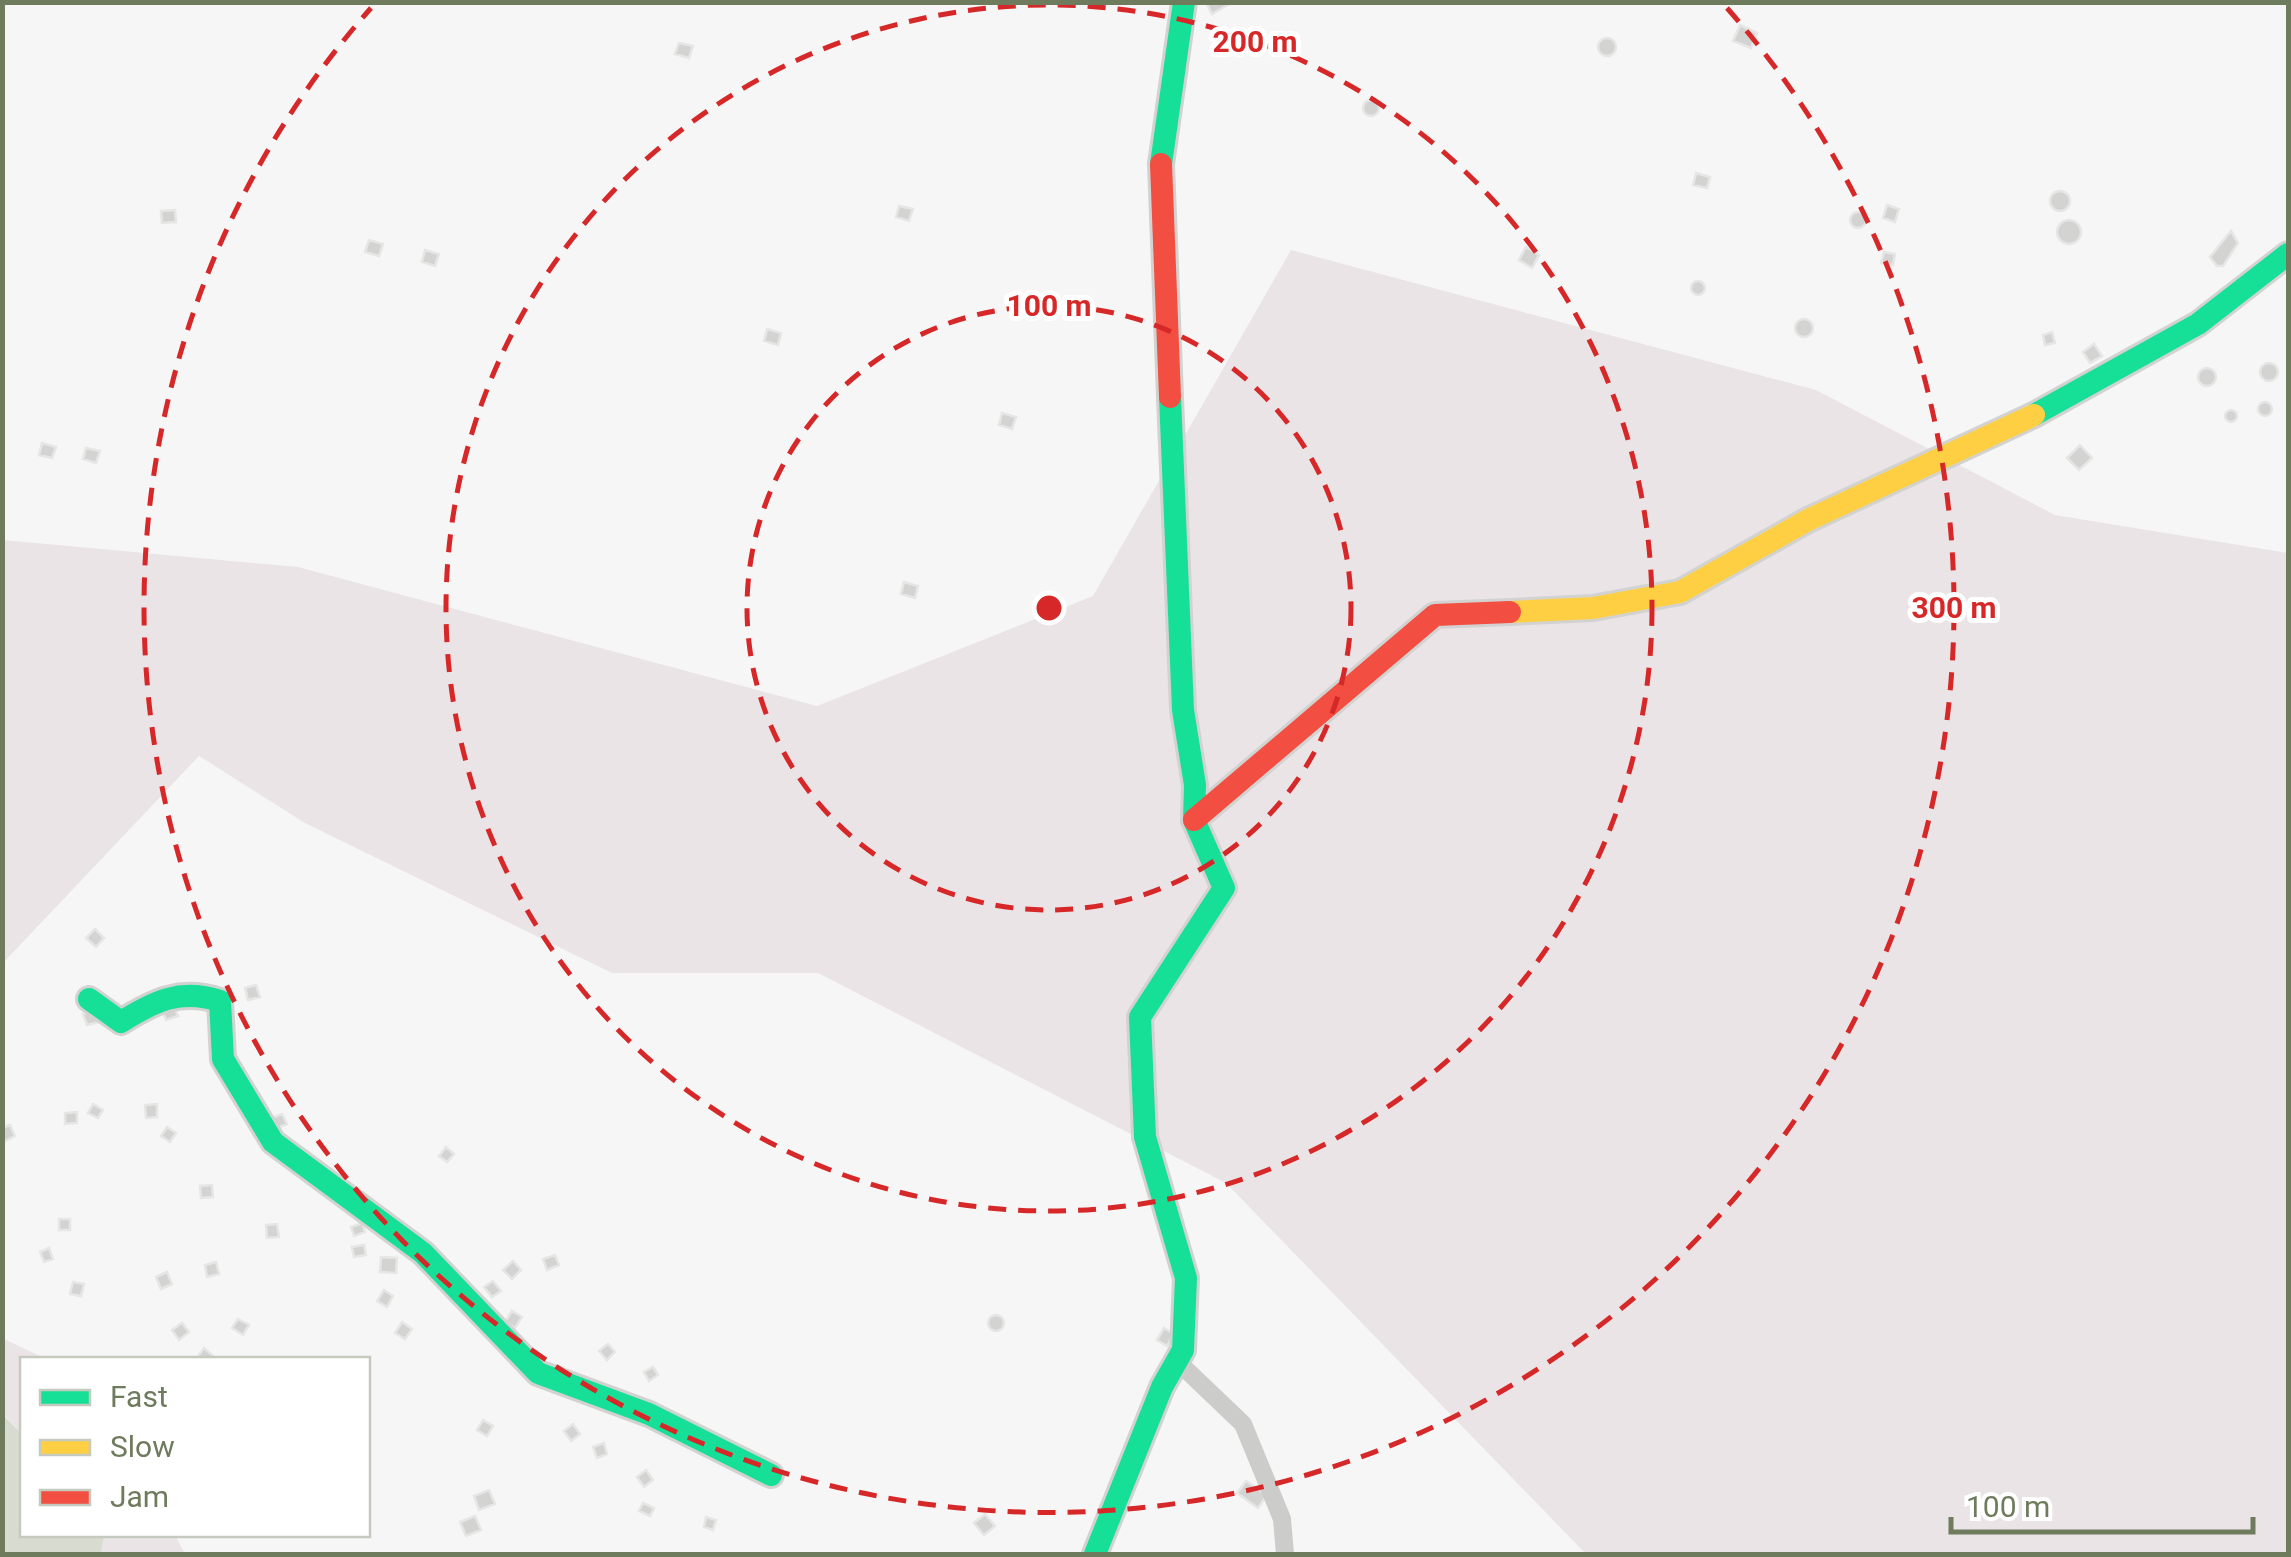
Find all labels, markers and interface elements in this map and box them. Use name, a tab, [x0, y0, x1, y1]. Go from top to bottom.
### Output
text: 200 m	[1212, 24, 1298, 59]
text: 100 m	[1006, 288, 1092, 323]
centre of rings	[1031, 590, 1067, 626]
text: 300 m	[1911, 590, 1997, 625]
legend	[20, 1357, 370, 1537]
text: Fast	[110, 1379, 168, 1414]
text: Slow	[110, 1429, 175, 1464]
scale bar	[1951, 1472, 2254, 1534]
text: Jam	[110, 1479, 169, 1514]
text: 100 m	[1966, 1489, 2050, 1524]

